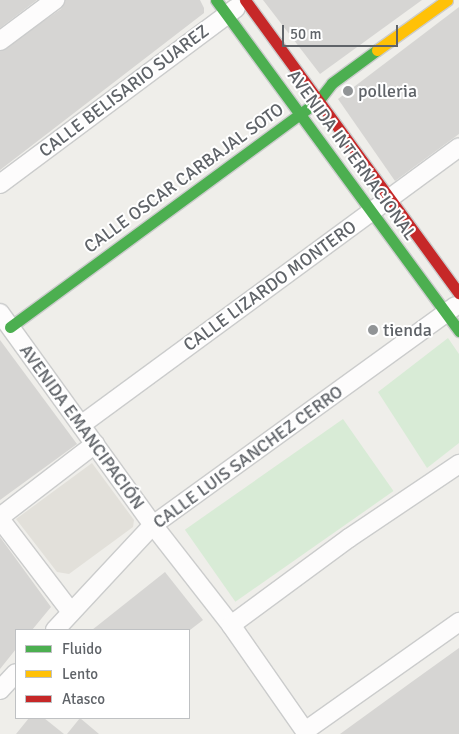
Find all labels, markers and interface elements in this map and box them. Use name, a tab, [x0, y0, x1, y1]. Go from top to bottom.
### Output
scale bar	[284, 15, 400, 47]
street label: CALLE BELISARIO SUAREZ	[35, 20, 213, 162]
text: 50 m	[290, 25, 321, 43]
street label: AVENIDA INTERNACIONAL	[283, 66, 421, 244]
place label: polleria	[358, 80, 417, 102]
marker: polleria	[342, 85, 354, 97]
street label: CALLE OSCAR CARBAJAL SOTO	[80, 98, 288, 258]
street label: CALLE LIZARDO MONTERO	[179, 216, 361, 356]
place label: tienda	[383, 319, 432, 341]
marker: tienda	[367, 324, 379, 336]
street label: AVENIDA EMANCIPACIÓN	[15, 340, 149, 514]
street label: CALLE LUIS SANCHEZ CERRO	[149, 381, 347, 533]
legend	[15, 629, 190, 719]
text: Fluido	[62, 640, 102, 658]
text: Lento	[62, 665, 98, 683]
text: Atasco	[62, 690, 105, 708]

